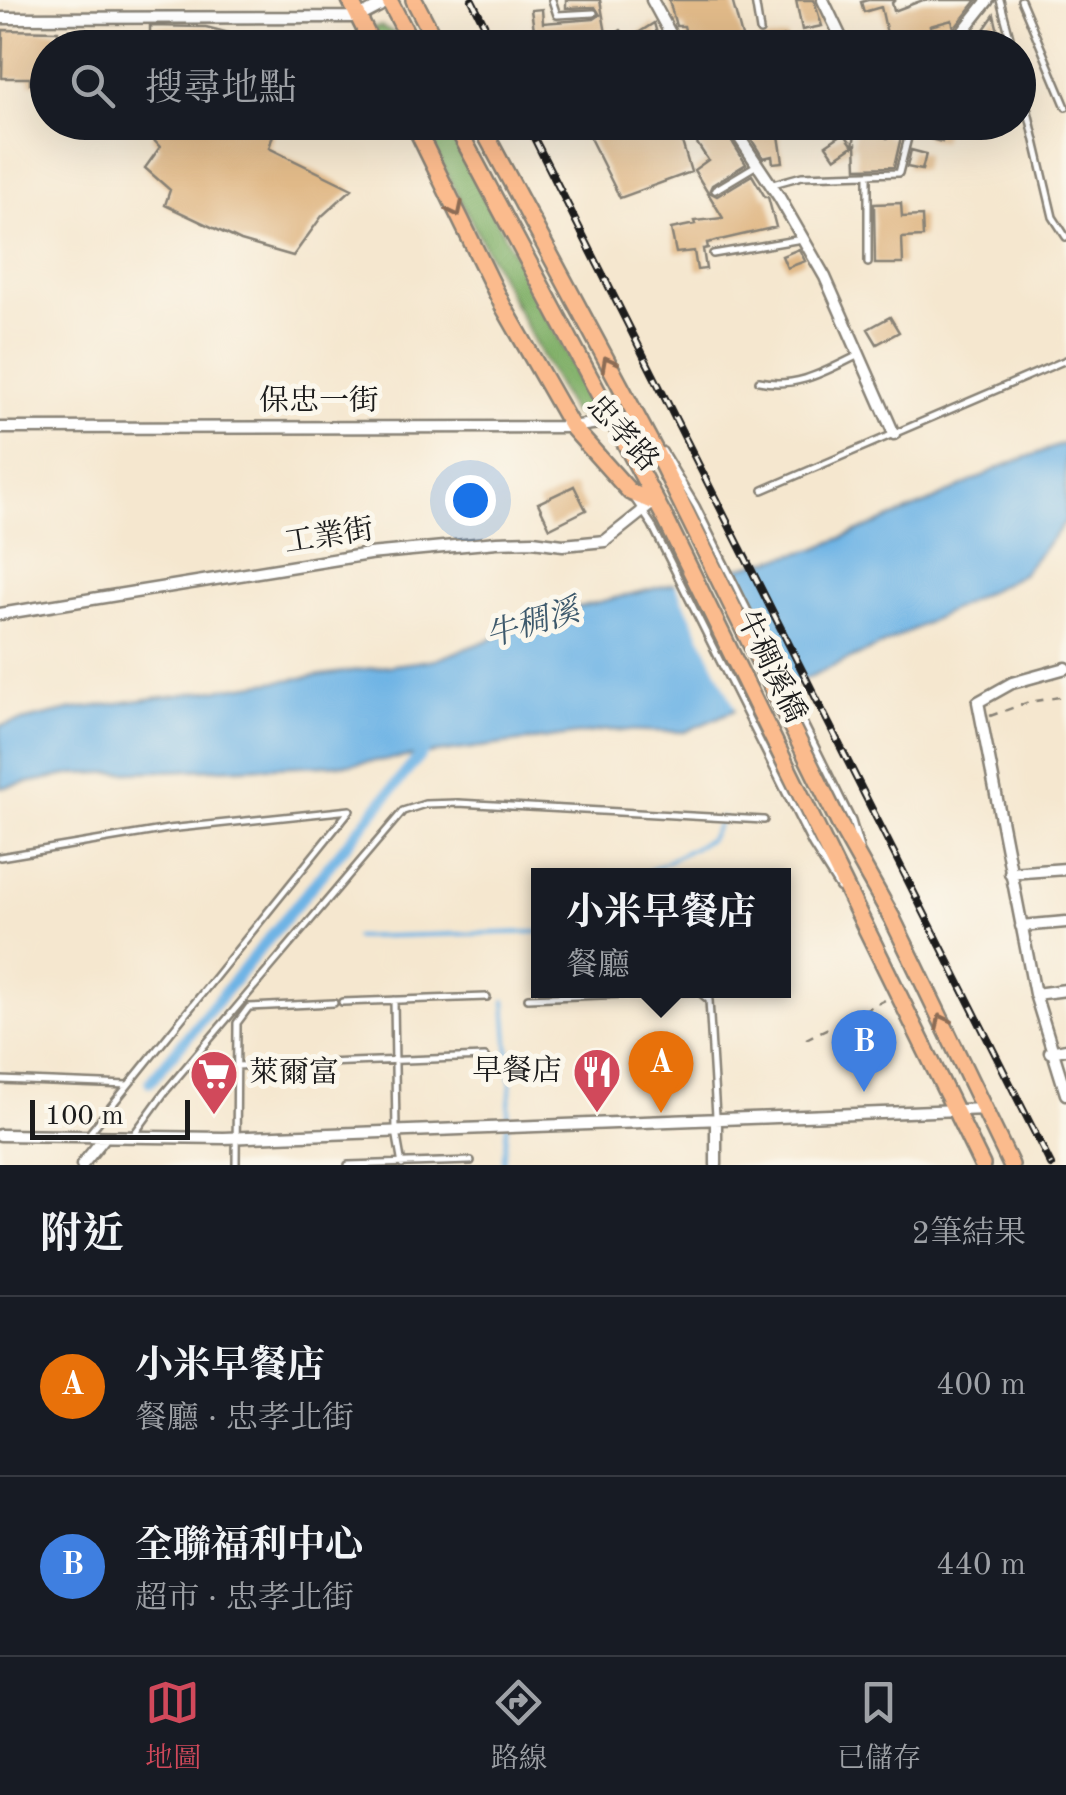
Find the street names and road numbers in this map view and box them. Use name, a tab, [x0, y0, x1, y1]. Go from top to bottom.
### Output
street label: 保忠一街	[259, 384, 379, 417]
street label: 忠孝路	[581, 389, 665, 477]
street label: 工業街	[282, 513, 376, 559]
street label: 牛稠溪橋	[730, 605, 812, 728]

